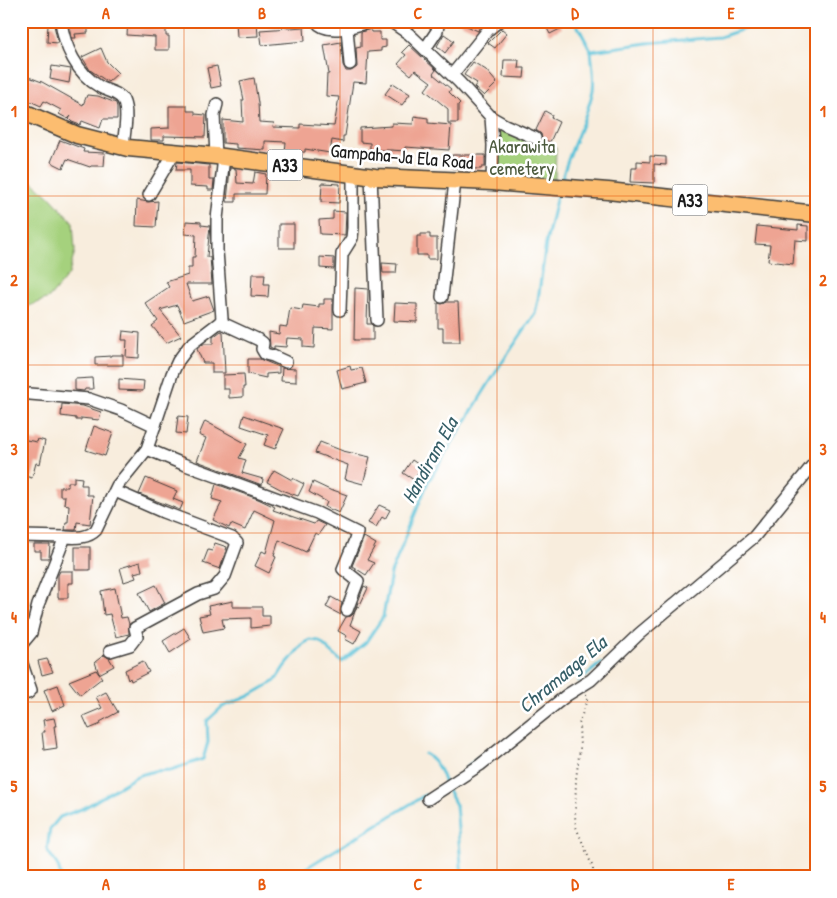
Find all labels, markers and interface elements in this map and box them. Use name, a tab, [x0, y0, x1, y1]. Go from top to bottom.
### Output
text: A	[102, 2, 110, 24]
text: B	[258, 2, 266, 24]
text: C	[414, 2, 423, 24]
text: D	[571, 2, 579, 24]
text: E	[727, 2, 735, 24]
text: 1	[11, 100, 17, 122]
text: 1	[820, 100, 826, 122]
park label: Akarawita cemetery	[489, 133, 556, 181]
street label: Gampaha-Ja Ela Road	[329, 137, 475, 175]
road number: A33	[268, 150, 302, 180]
road number: A33	[672, 184, 708, 216]
text: 2	[10, 269, 18, 291]
text: 2	[819, 269, 827, 291]
water label: Handiram Ela	[394, 410, 465, 508]
text: 3	[10, 438, 18, 460]
text: 3	[819, 438, 827, 460]
text: 4	[11, 606, 17, 628]
text: 4	[820, 606, 826, 628]
water label: Chramaage Ela	[512, 628, 614, 720]
text: 5	[11, 775, 18, 797]
text: 5	[820, 775, 827, 797]
text: A	[102, 873, 110, 895]
text: B	[258, 873, 266, 895]
text: C	[414, 873, 423, 895]
text: D	[571, 873, 579, 895]
text: E	[727, 873, 735, 895]

